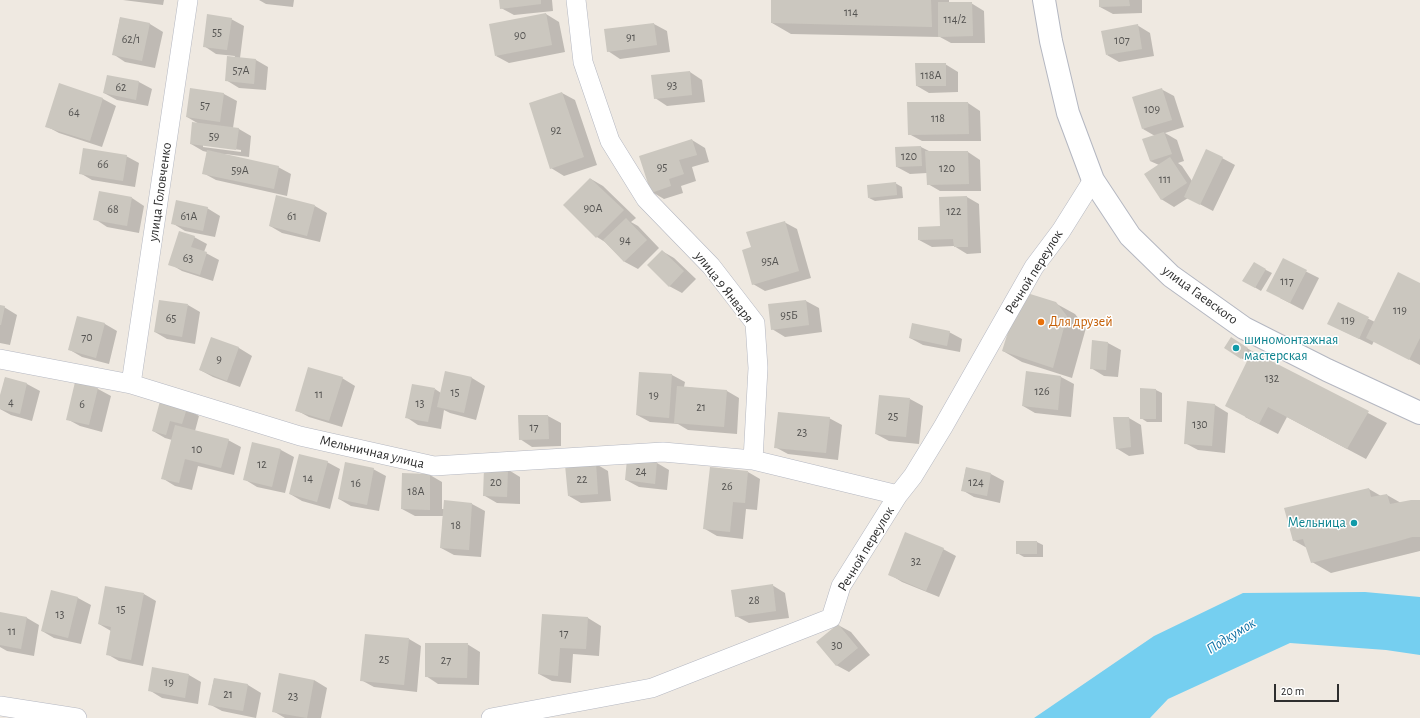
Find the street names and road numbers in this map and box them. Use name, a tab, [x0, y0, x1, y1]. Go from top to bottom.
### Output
street label: улица Головченко	[145, 141, 175, 243]
street label: Речной переулок	[1001, 227, 1067, 317]
street label: улица 9 Января	[691, 248, 757, 326]
street label: улица Гаевского	[1159, 262, 1241, 328]
street label: Мельничная улица	[318, 432, 426, 472]
street label: Речной переулок	[834, 504, 898, 594]

